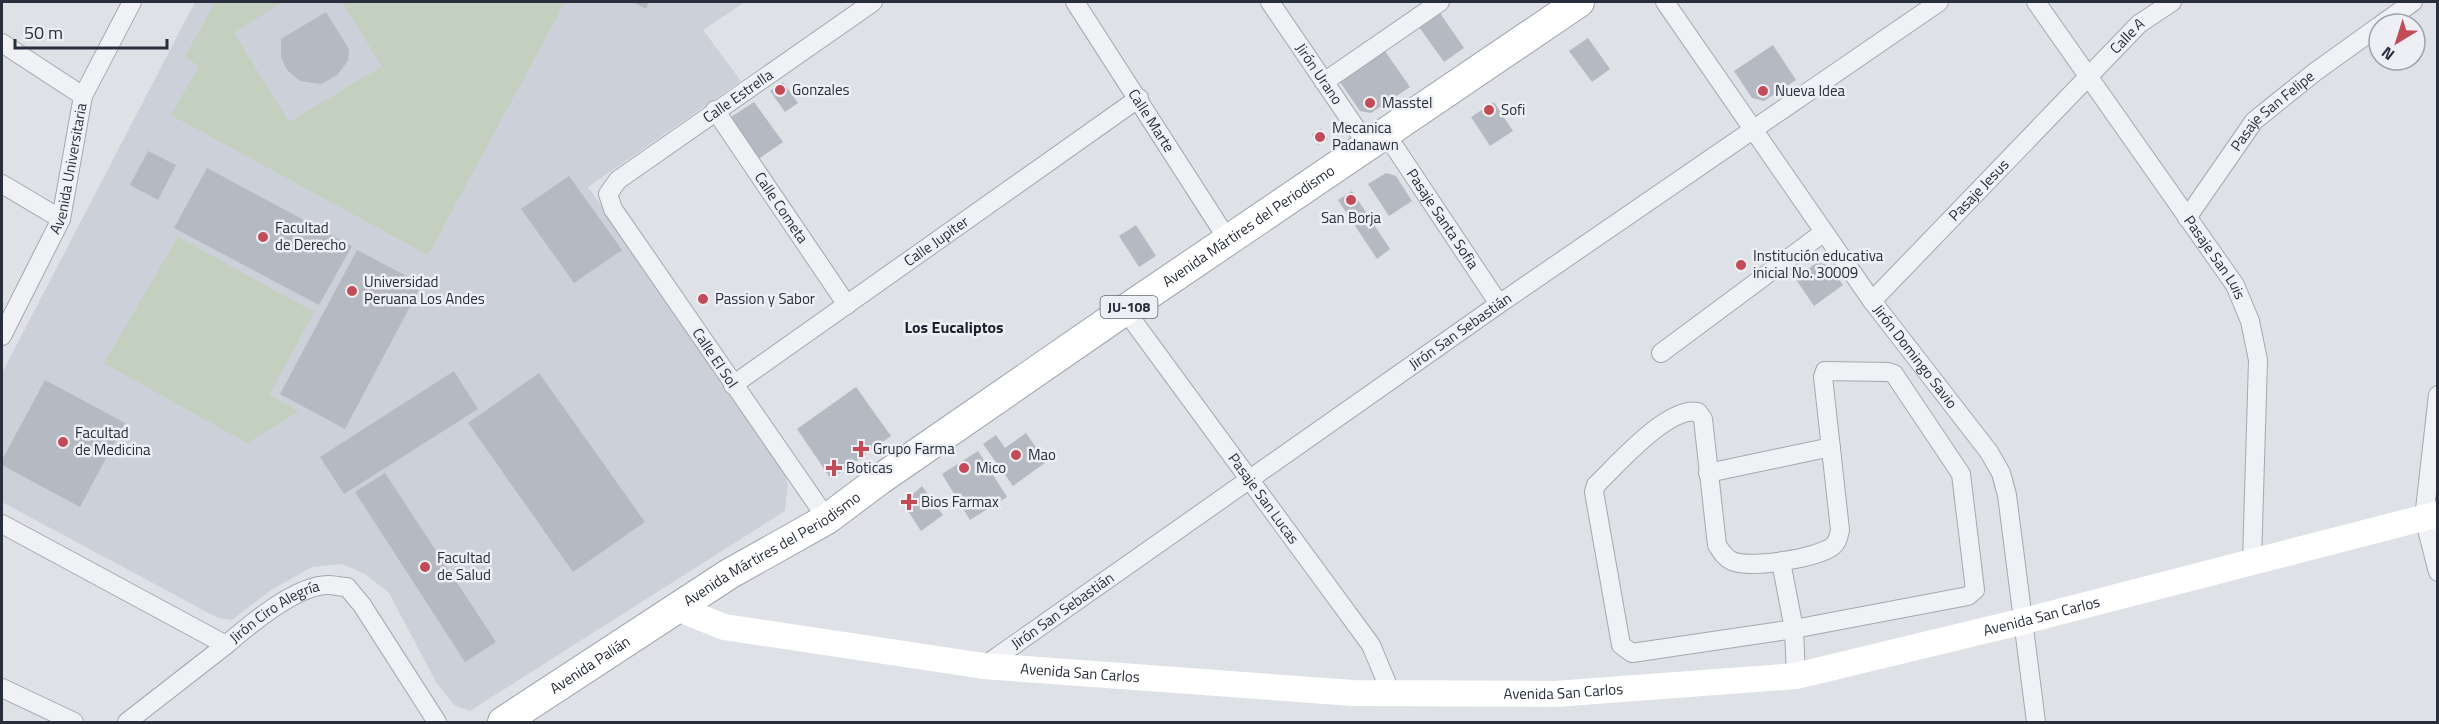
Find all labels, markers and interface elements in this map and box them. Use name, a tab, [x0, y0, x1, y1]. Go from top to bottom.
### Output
street label: Calle A	[2104, 11, 2149, 59]
scale bar	[15, 12, 166, 50]
north arrow	[2367, 12, 2427, 72]
text: 50 m	[24, 19, 63, 46]
street label: Jirón Urano	[1290, 38, 1349, 109]
text: N	[2376, 41, 2400, 67]
street label: Calle Estrella	[698, 63, 778, 129]
street label: Pasaje San Felipe	[2224, 65, 2319, 156]
place label: Gonzales	[792, 78, 850, 101]
place label: Nueva Idea	[1775, 79, 1846, 102]
marker: Gonzales	[773, 83, 787, 97]
street label: Calle Marte	[1123, 84, 1181, 157]
marker: Nueva Idea	[1756, 84, 1770, 98]
place label: Masstel	[1382, 91, 1432, 114]
marker: Masstel	[1363, 96, 1377, 110]
place label: Sofi	[1501, 98, 1525, 121]
street label: Avenida Universitaria	[43, 101, 93, 238]
marker: Sofi	[1482, 103, 1496, 117]
place label: Mecanica Padanawn	[1332, 116, 1399, 156]
marker: Mecanica Padanawn	[1313, 130, 1327, 144]
street label: Pasaje Jesus	[1943, 153, 2014, 226]
street label: Avenida Mártires del Periodismo	[1157, 159, 1339, 292]
street label: Pasaje Santa Sofia	[1401, 164, 1485, 274]
street label: Calle Cometa	[749, 167, 814, 248]
marker: San Borja	[1344, 193, 1358, 207]
place label: San Borja	[1321, 206, 1382, 229]
street label: Calle Jupiter	[899, 210, 973, 272]
street label: Pasaje San Luis	[2178, 210, 2252, 303]
place label: Facultad de Derecho	[275, 216, 346, 256]
marker: Facultad de Derecho	[256, 230, 270, 244]
place label: Institución educativa inicial No. 30009	[1753, 244, 1884, 284]
marker: Institución educativa inicial No. 30009	[1734, 258, 1748, 272]
place label: Universidad Peruana Los Andes	[364, 270, 485, 310]
marker: Universidad Peruana Los Andes	[345, 284, 359, 298]
place label: Passion y Sabor	[715, 287, 815, 310]
street label: Jirón San Sebastián	[1404, 287, 1516, 375]
marker: Passion y Sabor	[696, 292, 710, 306]
road number: JU-108	[1100, 296, 1158, 318]
street label: Jirón Domingo Savio	[1868, 299, 1963, 413]
district label: Los Eucaliptos	[904, 315, 1004, 339]
street label: Calle El Sol	[687, 323, 744, 392]
place label: Facultad de Medicina	[75, 421, 151, 461]
marker: Facultad de Medicina	[56, 435, 70, 449]
place label: Grupo Farma	[873, 437, 955, 460]
marker: Grupo Farma	[854, 442, 868, 456]
place label: Mao	[1028, 443, 1056, 466]
marker: Mao	[1009, 448, 1023, 462]
street label: Pasaje San Lucas	[1223, 448, 1305, 549]
place label: Boticas	[846, 456, 893, 479]
place label: Mico	[976, 456, 1006, 479]
marker: Boticas	[827, 461, 841, 475]
marker: Mico	[957, 461, 971, 475]
street label: Avenida Mártires del Periodismo	[679, 486, 865, 612]
place label: Bios Farmax	[921, 490, 999, 513]
marker: Bios Farmax	[902, 495, 916, 509]
place label: Facultad de Salud	[437, 546, 491, 586]
marker: Facultad de Salud	[418, 560, 432, 574]
street label: Jirón San Sebastián	[1006, 566, 1118, 655]
street label: Jirón Ciro Alegría	[224, 574, 322, 648]
street label: Avenida San Carlos	[1981, 590, 2102, 641]
street label: Avenida Palián	[545, 630, 635, 699]
street label: Avenida San Carlos	[1020, 657, 1141, 688]
street label: Avenida San Carlos	[1503, 677, 1624, 705]

